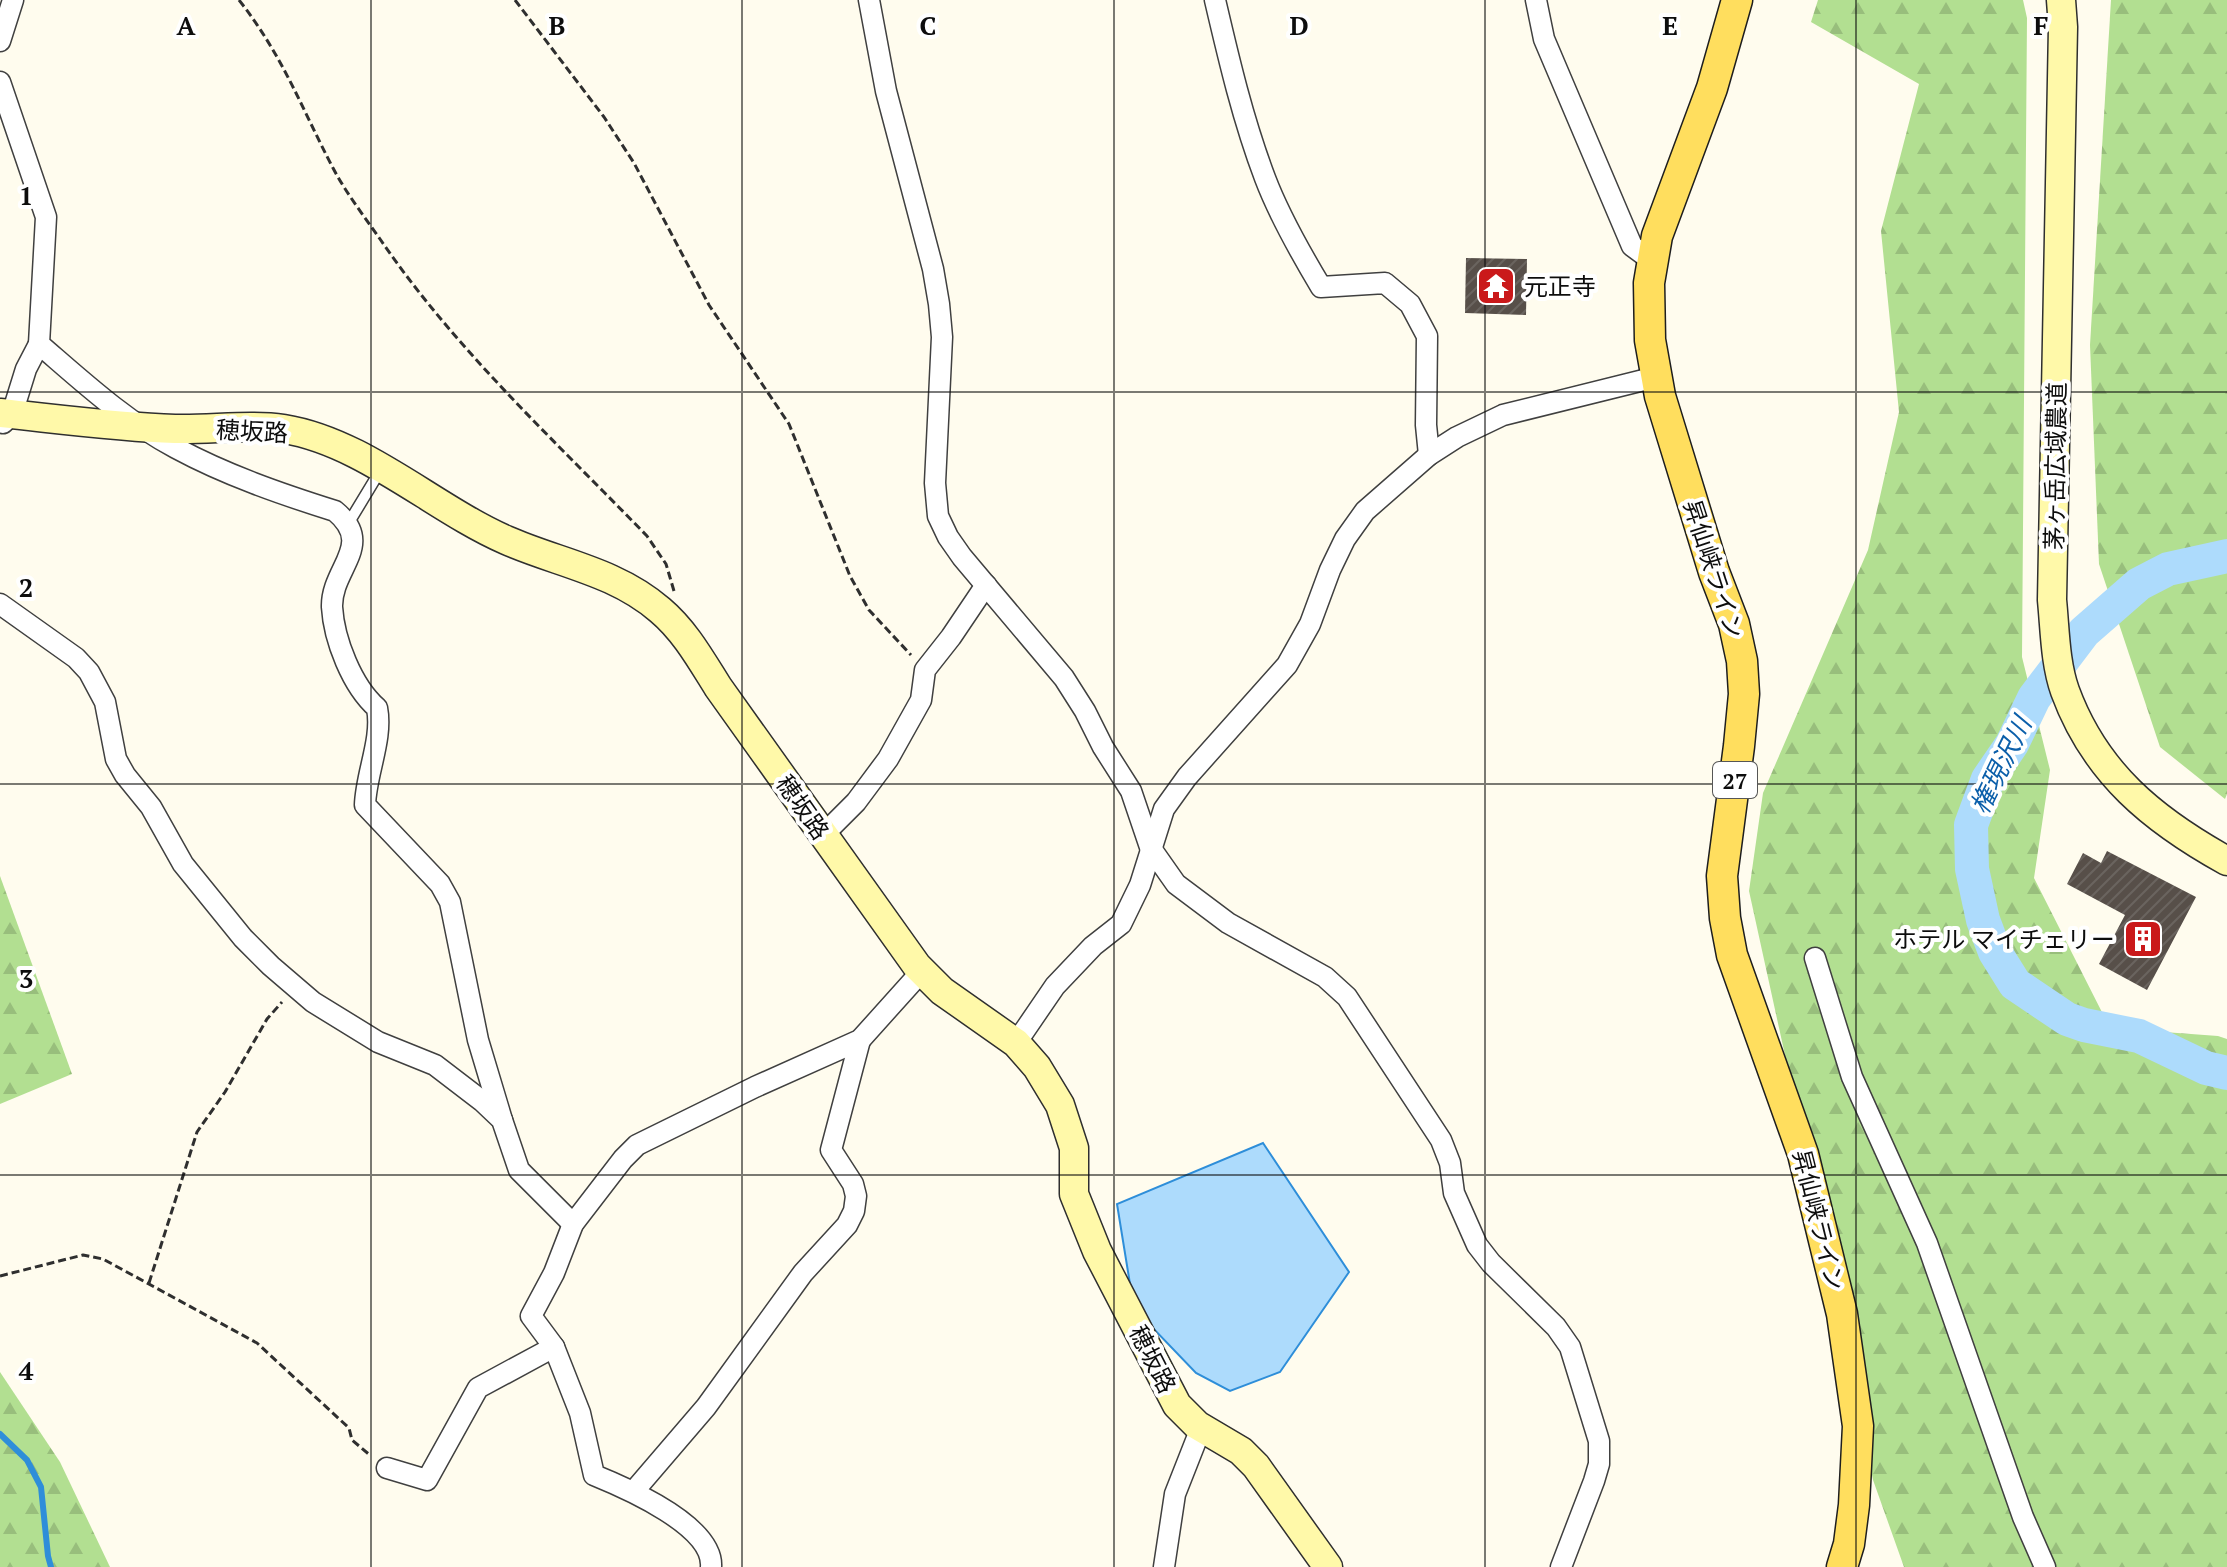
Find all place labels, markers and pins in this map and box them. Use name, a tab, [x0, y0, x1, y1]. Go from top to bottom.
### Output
temple icon: 元正寺	[1475, 265, 1517, 307]
place label: 元正寺	[1524, 270, 1596, 302]
building icon: ホテル マイチェリー	[2122, 918, 2164, 960]
place label: ホテル マイチェリー	[1893, 923, 2115, 955]

